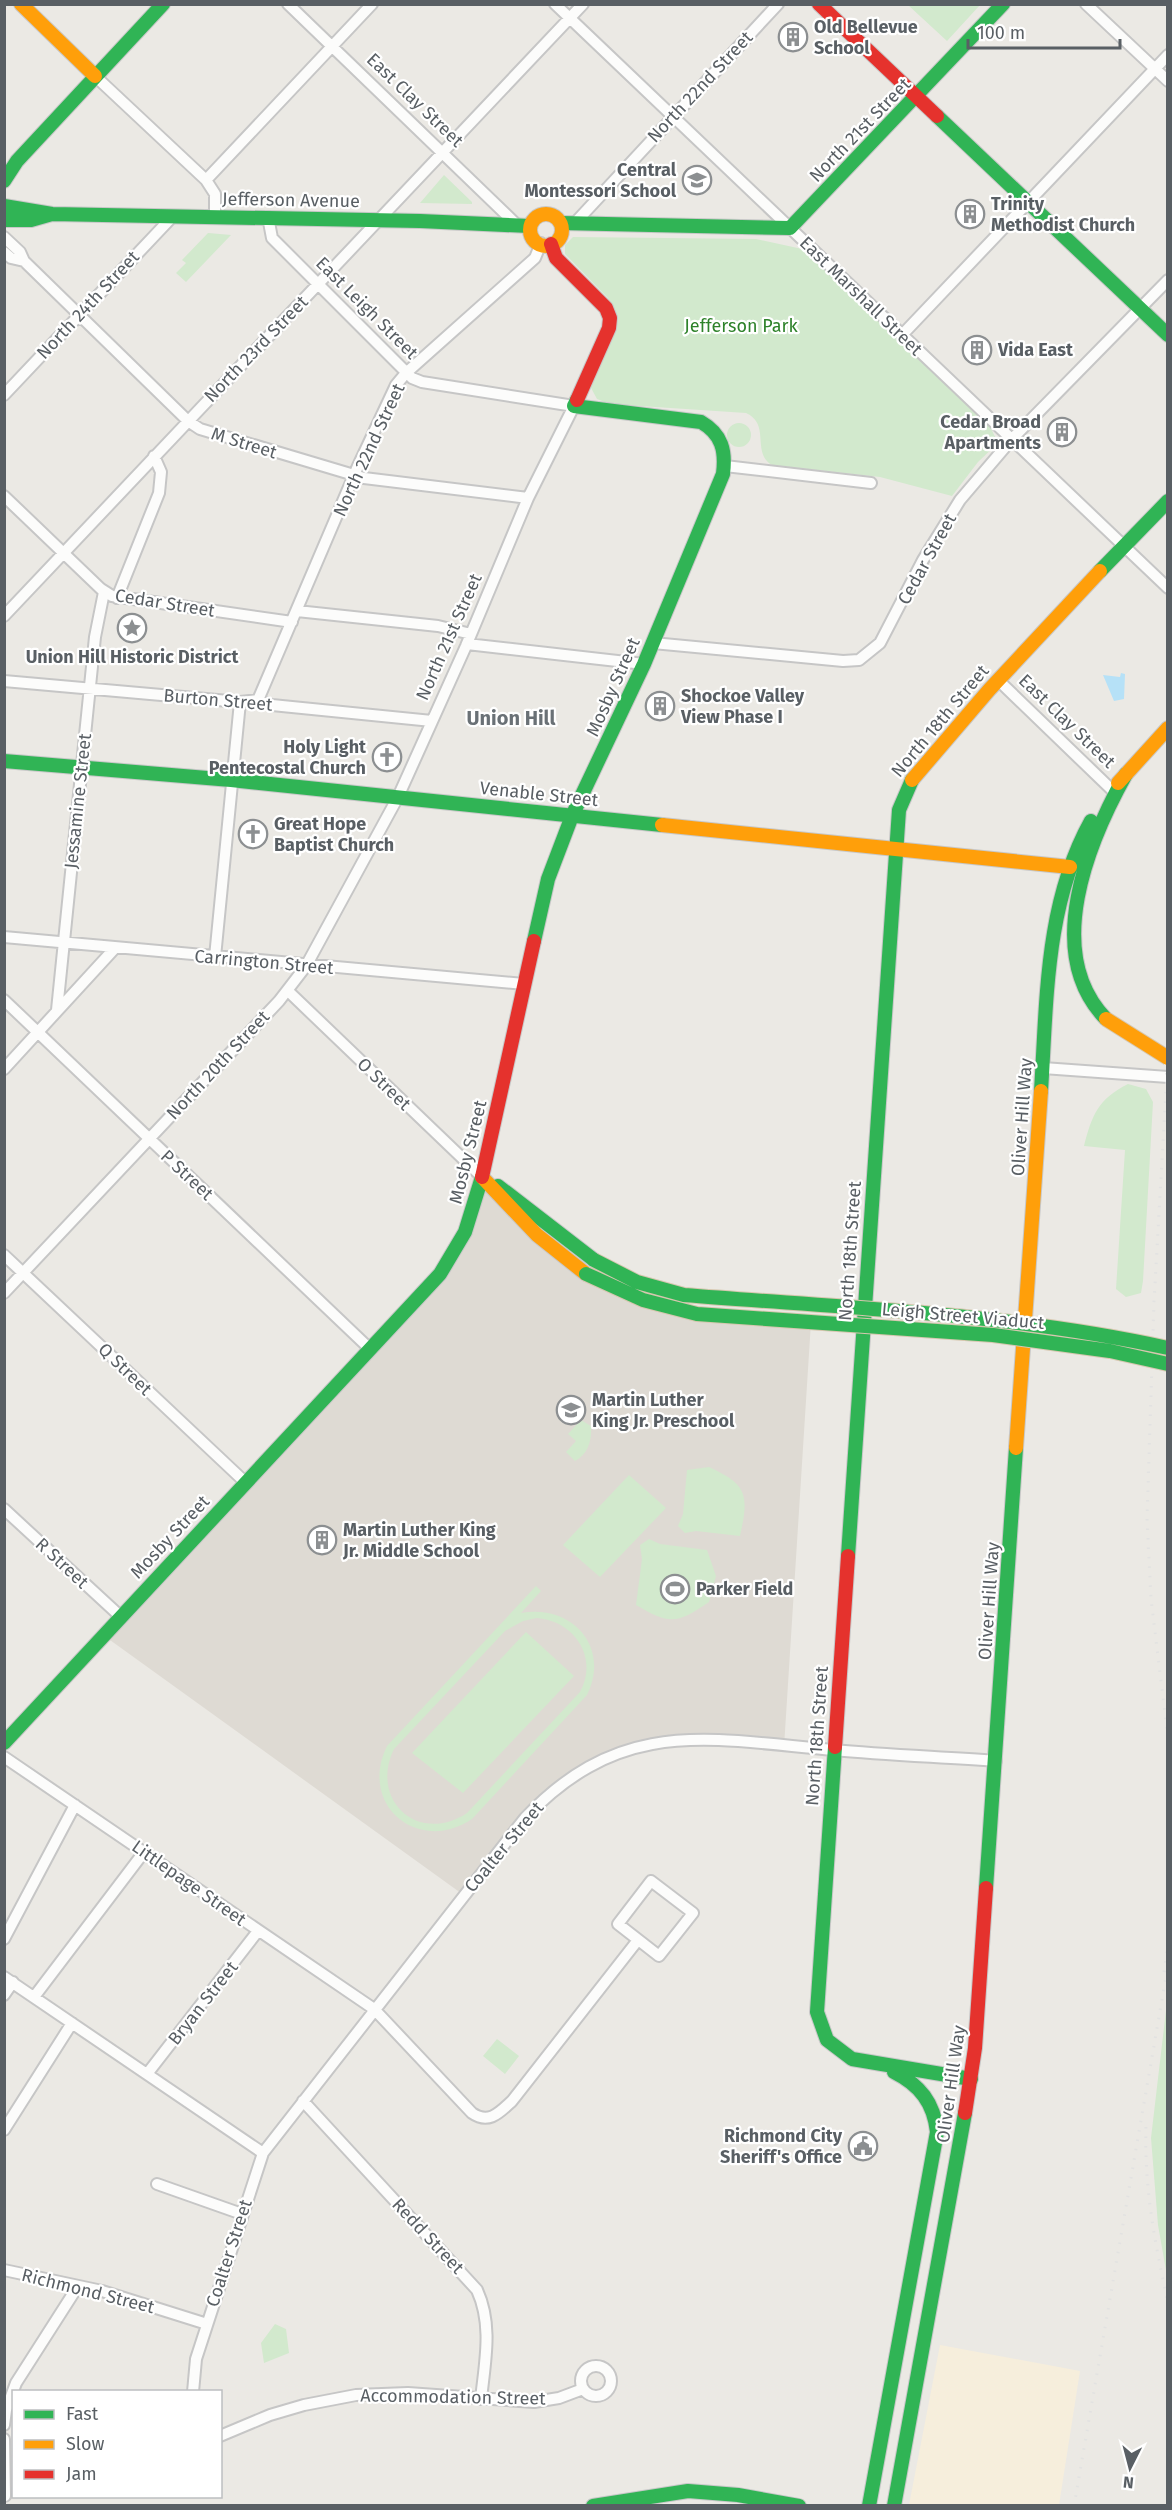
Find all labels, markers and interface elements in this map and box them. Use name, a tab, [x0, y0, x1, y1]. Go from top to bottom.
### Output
scale bar	[968, 12, 1120, 50]
place label: Old Bellevue School	[814, 16, 918, 59]
building icon: Old Bellevue School	[777, 21, 809, 53]
text: 100 m	[977, 22, 1025, 44]
street label: North 22nd Street	[643, 26, 758, 147]
street label: East Clay Street	[362, 48, 468, 152]
street label: North 21st Street	[805, 73, 916, 187]
place label: Central Montessori School	[524, 159, 677, 202]
school or university icon: Central Montessori School	[681, 164, 713, 196]
street label: Jefferson Avenue	[222, 188, 360, 212]
place label: Trinity Methodist Church	[991, 193, 1135, 236]
building icon: Trinity Methodist Church	[954, 198, 986, 230]
street label: East Marshall Street	[795, 232, 927, 360]
street label: North 24th Street	[32, 246, 144, 364]
street label: East Leigh Street	[311, 252, 423, 364]
street label: North 23rd Street	[199, 291, 313, 407]
park label: Jefferson Park	[684, 315, 798, 337]
building icon: Vida East	[961, 334, 993, 366]
place label: Vida East	[997, 339, 1074, 361]
street label: North 22nd Street	[329, 380, 410, 520]
place label: Cedar Broad Apartments	[940, 411, 1041, 454]
building icon: Cedar Broad Apartments	[1046, 416, 1078, 448]
street label: M Street	[208, 423, 280, 464]
street label: Cedar Street	[893, 509, 961, 608]
street label: North 21st Street	[411, 570, 487, 704]
street label: Cedar Street	[114, 584, 217, 622]
place icon: Union Hill Historic District	[116, 612, 148, 644]
street label: Mosby Street	[581, 634, 645, 740]
place label: Union Hill Historic District	[26, 646, 239, 668]
street label: North 18th Street	[887, 660, 994, 782]
street label: East Clay Street	[1014, 669, 1120, 773]
street label: Burton Street	[163, 684, 274, 716]
place label: Shockoe Valley View Phase I	[680, 685, 805, 728]
building icon: Shockoe Valley View Phase I	[644, 690, 676, 722]
district label: Union Hill	[467, 706, 556, 730]
street label: Jessamine Street	[60, 732, 96, 870]
place label: Holy Light Pentecostal Church	[209, 736, 367, 779]
church icon: Holy Light Pentecostal Church	[371, 741, 403, 773]
street label: Venable Street	[479, 777, 600, 811]
place label: Great Hope Baptist Church	[274, 813, 394, 856]
church icon: Great Hope Baptist Church	[237, 818, 269, 850]
street label: Carrington Street	[194, 945, 335, 979]
street label: North 20th Street	[162, 1006, 275, 1124]
street label: O Street	[353, 1053, 416, 1115]
street label: Oliver Hill Way	[1007, 1057, 1037, 1177]
street label: Mosby Street	[445, 1097, 492, 1206]
street label: P Street	[156, 1145, 218, 1205]
street label: North 18th Street	[834, 1180, 866, 1322]
street label: Leigh Street Viaduct	[881, 1298, 1046, 1334]
street label: Q Street	[94, 1338, 157, 1400]
place label: Martin Luther King Jr. Preschool	[592, 1389, 735, 1432]
school or university icon: Martin Luther King Jr. Preschool	[555, 1394, 587, 1426]
street label: Mosby Street	[126, 1490, 215, 1583]
place label: Martin Luther King Jr. Middle School	[342, 1519, 496, 1562]
building icon: Martin Luther King Jr. Middle School	[306, 1524, 338, 1556]
street label: R Street	[31, 1533, 93, 1593]
street label: Oliver Hill Way	[974, 1541, 1004, 1661]
sports icon: Parker Field	[659, 1573, 691, 1605]
place label: Parker Field	[696, 1578, 793, 1600]
street label: North 18th Street	[801, 1665, 833, 1807]
street label: Coalter Street	[460, 1797, 549, 1897]
street label: Littlepage Street	[128, 1835, 251, 1931]
street label: Bryan Street	[163, 1956, 243, 2049]
street label: Oliver Hill Way	[932, 2024, 970, 2144]
place label: Richmond City Sheriff's Office	[720, 2125, 843, 2168]
public building icon: Richmond City Sheriff's Office	[847, 2130, 879, 2162]
street label: Redd Street	[387, 2194, 469, 2279]
street label: Coalter Street	[201, 2196, 257, 2309]
street label: Richmond Street	[19, 2264, 157, 2318]
street label: Accommodation Street	[360, 2384, 546, 2410]
legend	[12, 2390, 222, 2498]
text: Fast	[66, 2403, 99, 2425]
text: Slow	[66, 2433, 105, 2455]
north arrow	[1100, 2438, 1160, 2498]
text: Jam	[66, 2463, 97, 2485]
text: N	[1122, 2472, 1135, 2492]

